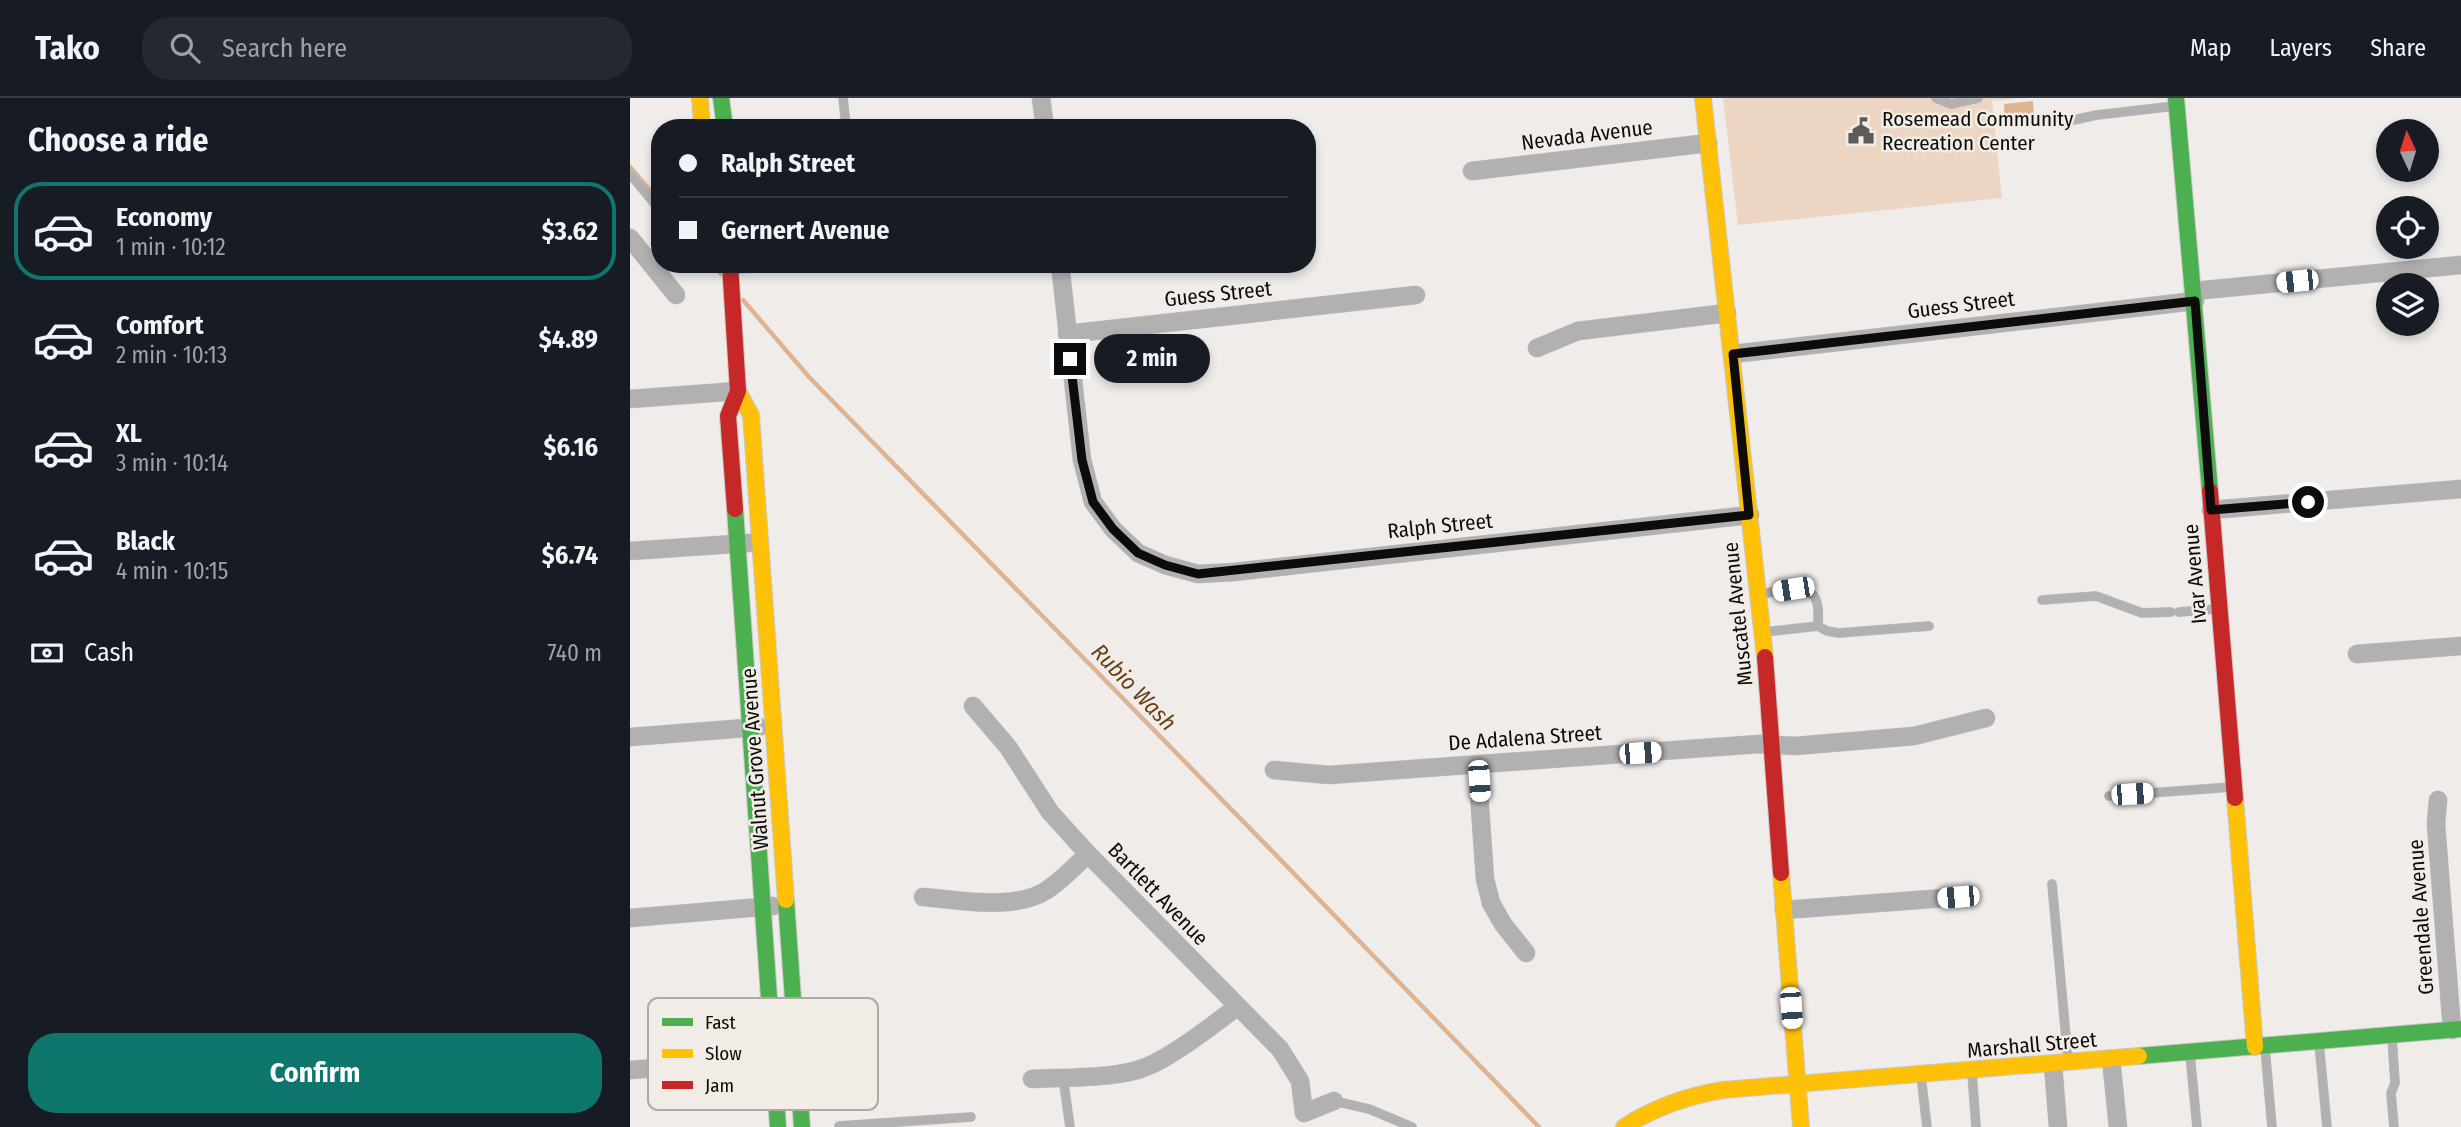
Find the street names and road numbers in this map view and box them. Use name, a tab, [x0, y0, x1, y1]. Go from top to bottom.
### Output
street label: Nevada Avenue	[1520, 114, 1654, 156]
street label: Guess Street	[1163, 275, 1273, 313]
street label: Guess Street	[1906, 286, 2016, 324]
street label: Ralph Street	[1386, 508, 1494, 544]
street label: Ivar Avenue	[2178, 523, 2212, 625]
street label: Muscatel Avenue	[1718, 541, 1758, 687]
street label: Walnut Grove Avenue	[736, 667, 774, 851]
street label: De Adalena Street	[1447, 720, 1603, 756]
street label: Bartlett Avenue	[1102, 837, 1214, 951]
street label: Greendale Avenue	[2403, 838, 2439, 996]
street label: Marshall Street	[1966, 1026, 2098, 1064]

